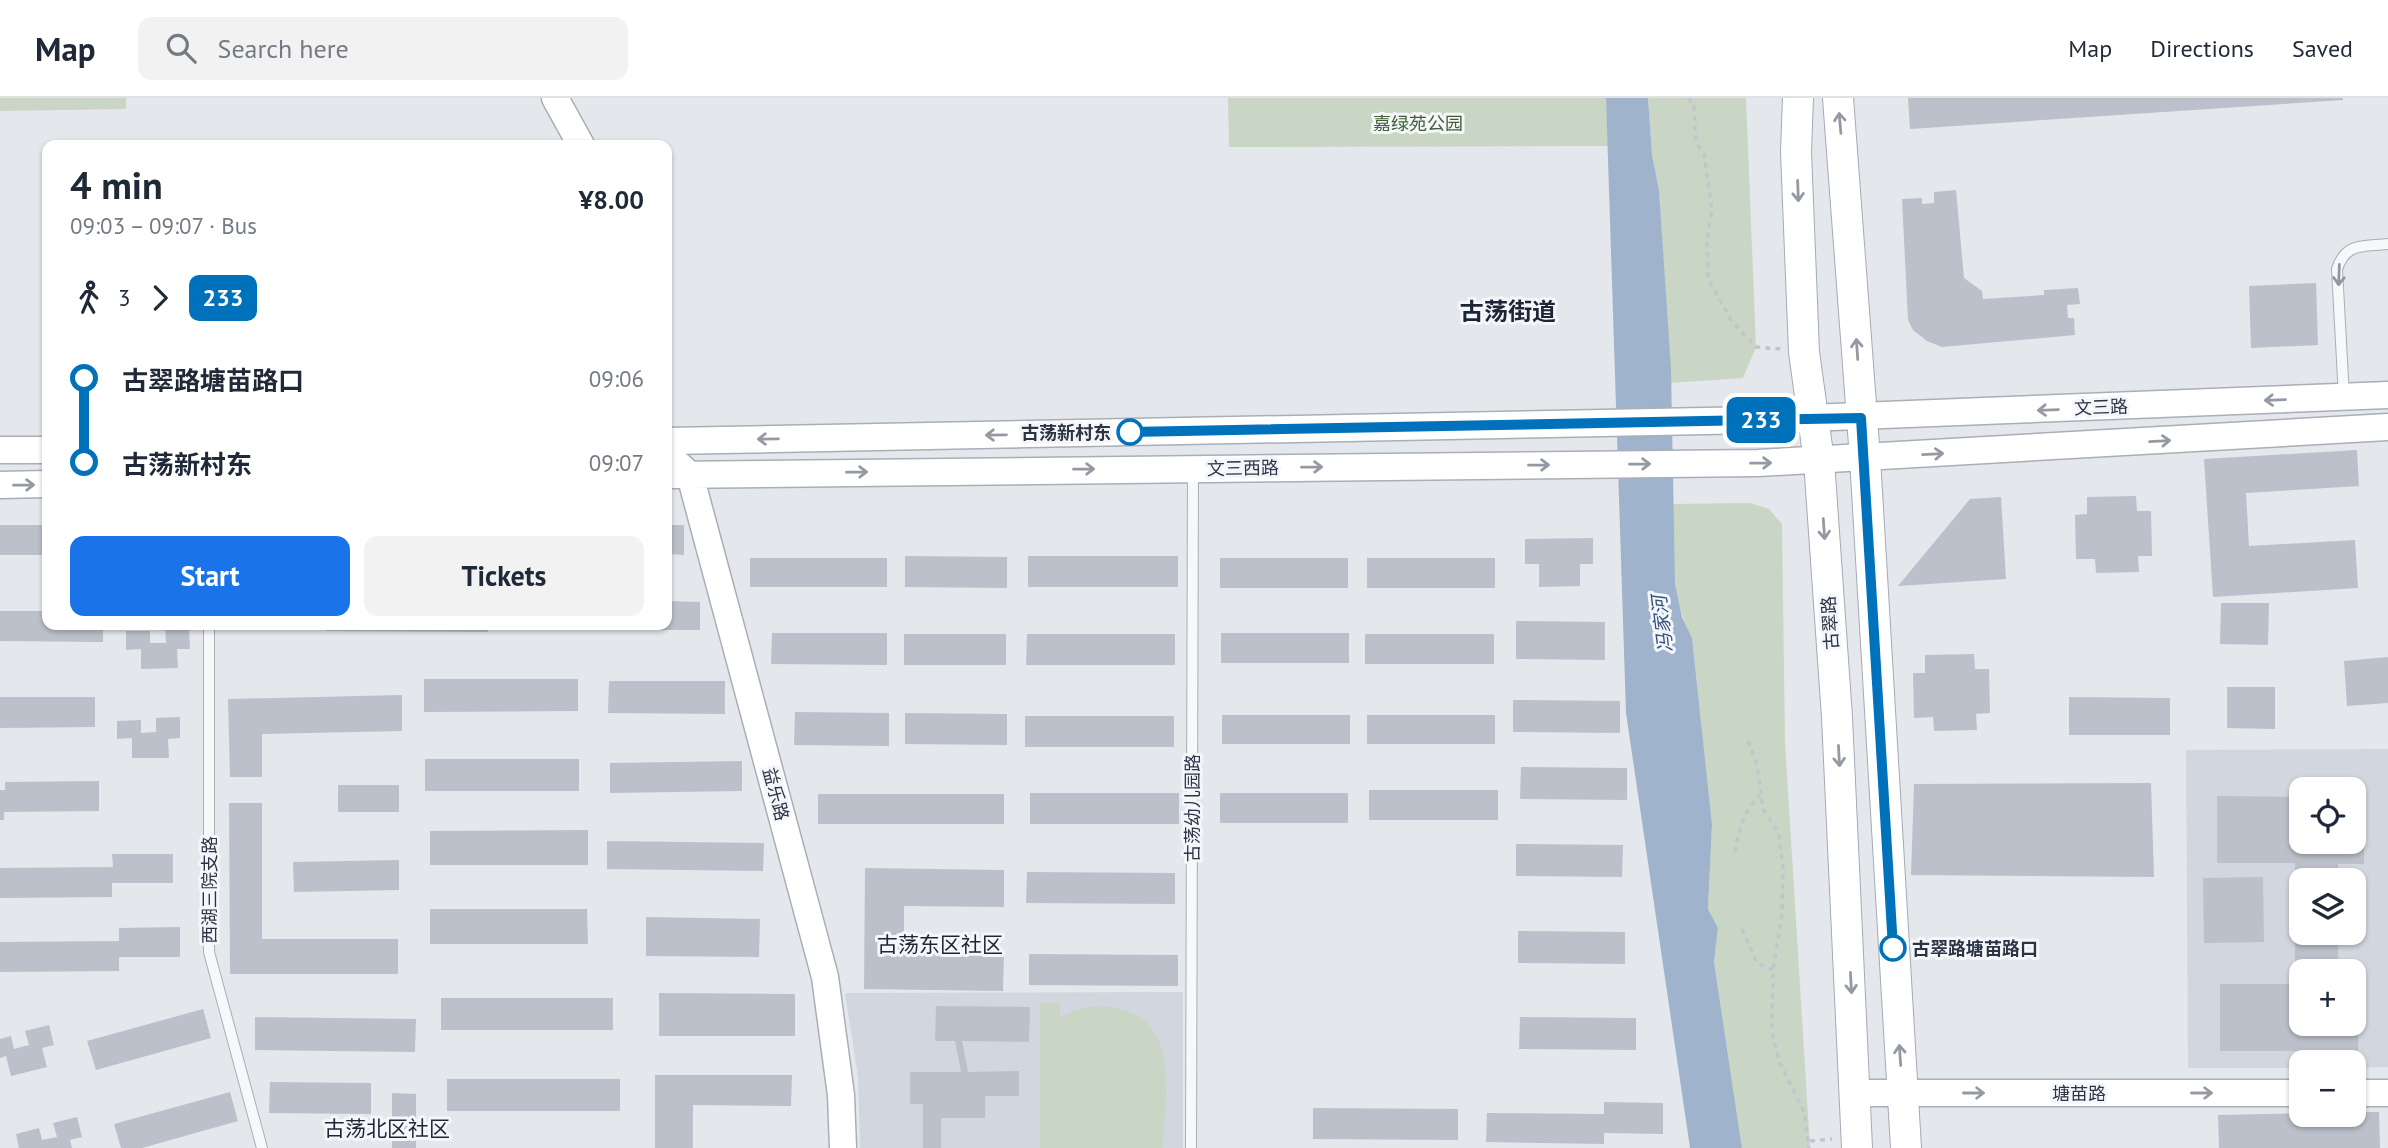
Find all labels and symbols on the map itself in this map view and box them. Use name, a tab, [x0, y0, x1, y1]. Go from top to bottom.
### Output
park label: 嘉绿苑公园	[1373, 112, 1463, 135]
one-way arrow	[1833, 112, 1846, 134]
one-way arrow	[1791, 179, 1804, 202]
one-way arrow	[2332, 263, 2345, 286]
district label: 古荡街道	[1460, 296, 1556, 327]
one-way arrow	[1850, 339, 1863, 361]
one-way arrow	[2264, 394, 2287, 407]
street label: 文三路	[2074, 395, 2128, 419]
line badge: 233	[1721, 397, 1801, 443]
one-way arrow	[2037, 403, 2060, 416]
marker: 古荡新村东	[1117, 419, 1143, 445]
place label: 古荡新村东	[1021, 421, 1111, 444]
one-way arrow	[985, 428, 1008, 442]
one-way arrow	[757, 432, 780, 446]
one-way arrow	[2148, 434, 2171, 447]
one-way arrow	[1921, 447, 1944, 460]
street label: 文三西路	[1207, 456, 1279, 480]
one-way arrow	[1749, 456, 1772, 469]
one-way arrow	[1628, 457, 1651, 471]
one-way arrow	[1527, 458, 1550, 472]
one-way arrow	[1300, 460, 1323, 474]
one-way arrow	[1072, 463, 1095, 476]
one-way arrow	[845, 466, 868, 479]
one-way arrow	[12, 478, 35, 492]
one-way arrow	[1818, 517, 1831, 539]
water label: 冯家河	[1646, 590, 1677, 654]
street label: 古翠路	[1817, 595, 1843, 651]
one-way arrow	[1833, 744, 1846, 766]
street label: 古荡幼儿园路	[1181, 754, 1204, 862]
street label: 益乐路	[758, 765, 794, 823]
street label: 西湖三院支路	[198, 836, 221, 944]
district label: 古荡东区社区	[877, 931, 1003, 958]
marker: 古翠路塘苗路口	[1880, 935, 1906, 961]
place label: 古翠路塘苗路口	[1912, 937, 2038, 960]
one-way arrow	[1845, 971, 1858, 994]
one-way arrow	[1893, 1045, 1906, 1067]
street label: 塘苗路	[2052, 1082, 2106, 1105]
one-way arrow	[1962, 1086, 1985, 1100]
one-way arrow	[2190, 1086, 2213, 1100]
district label: 古荡北区社区	[324, 1115, 450, 1142]

